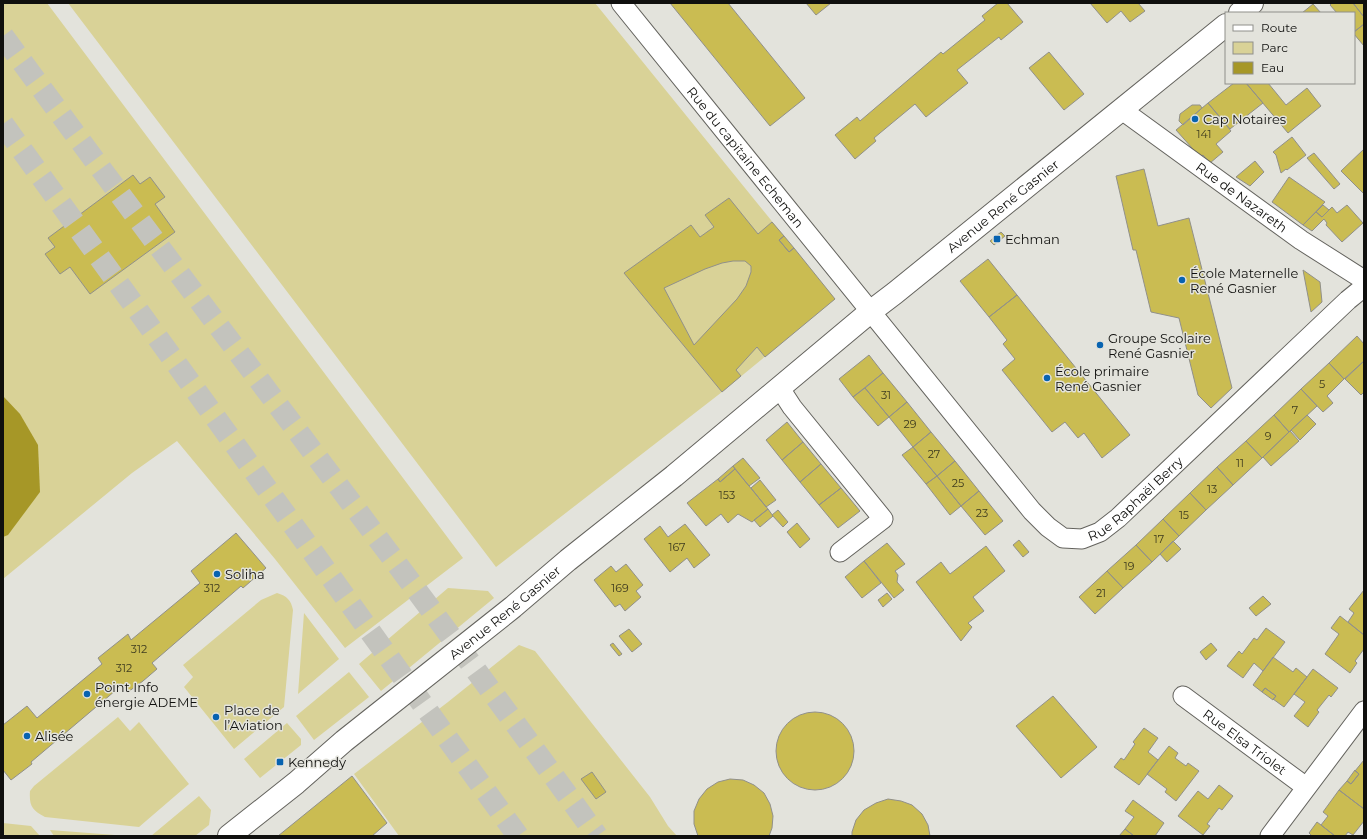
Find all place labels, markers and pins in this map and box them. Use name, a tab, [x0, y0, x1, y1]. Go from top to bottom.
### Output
place label: Cap Notaires	[1203, 111, 1286, 127]
marker: Cap Notaires	[1190, 114, 1200, 124]
place label: Echman	[1005, 231, 1060, 247]
marker: Echman	[992, 234, 1002, 244]
place label: École Maternelle René Gasnier	[1190, 265, 1298, 296]
marker: École Maternelle René Gasnier	[1177, 275, 1187, 285]
place label: Groupe Scolaire René Gasnier	[1108, 330, 1211, 361]
marker: Groupe Scolaire René Gasnier	[1095, 340, 1105, 350]
place label: École primaire René Gasnier	[1055, 363, 1149, 394]
marker: École primaire René Gasnier	[1042, 373, 1052, 383]
place label: Soliha	[225, 566, 265, 582]
marker: Soliha	[212, 569, 222, 579]
place label: Point Info énergie ADEME	[95, 679, 198, 710]
marker: Point Info énergie ADEME	[82, 689, 92, 699]
place label: Place de l’Aviation	[224, 702, 283, 733]
marker: Place de l’Aviation	[211, 712, 221, 722]
place label: Alisée	[35, 728, 74, 744]
marker: Alisée	[22, 731, 32, 741]
place label: Kennedy	[288, 754, 347, 770]
marker: Kennedy	[275, 757, 285, 767]

